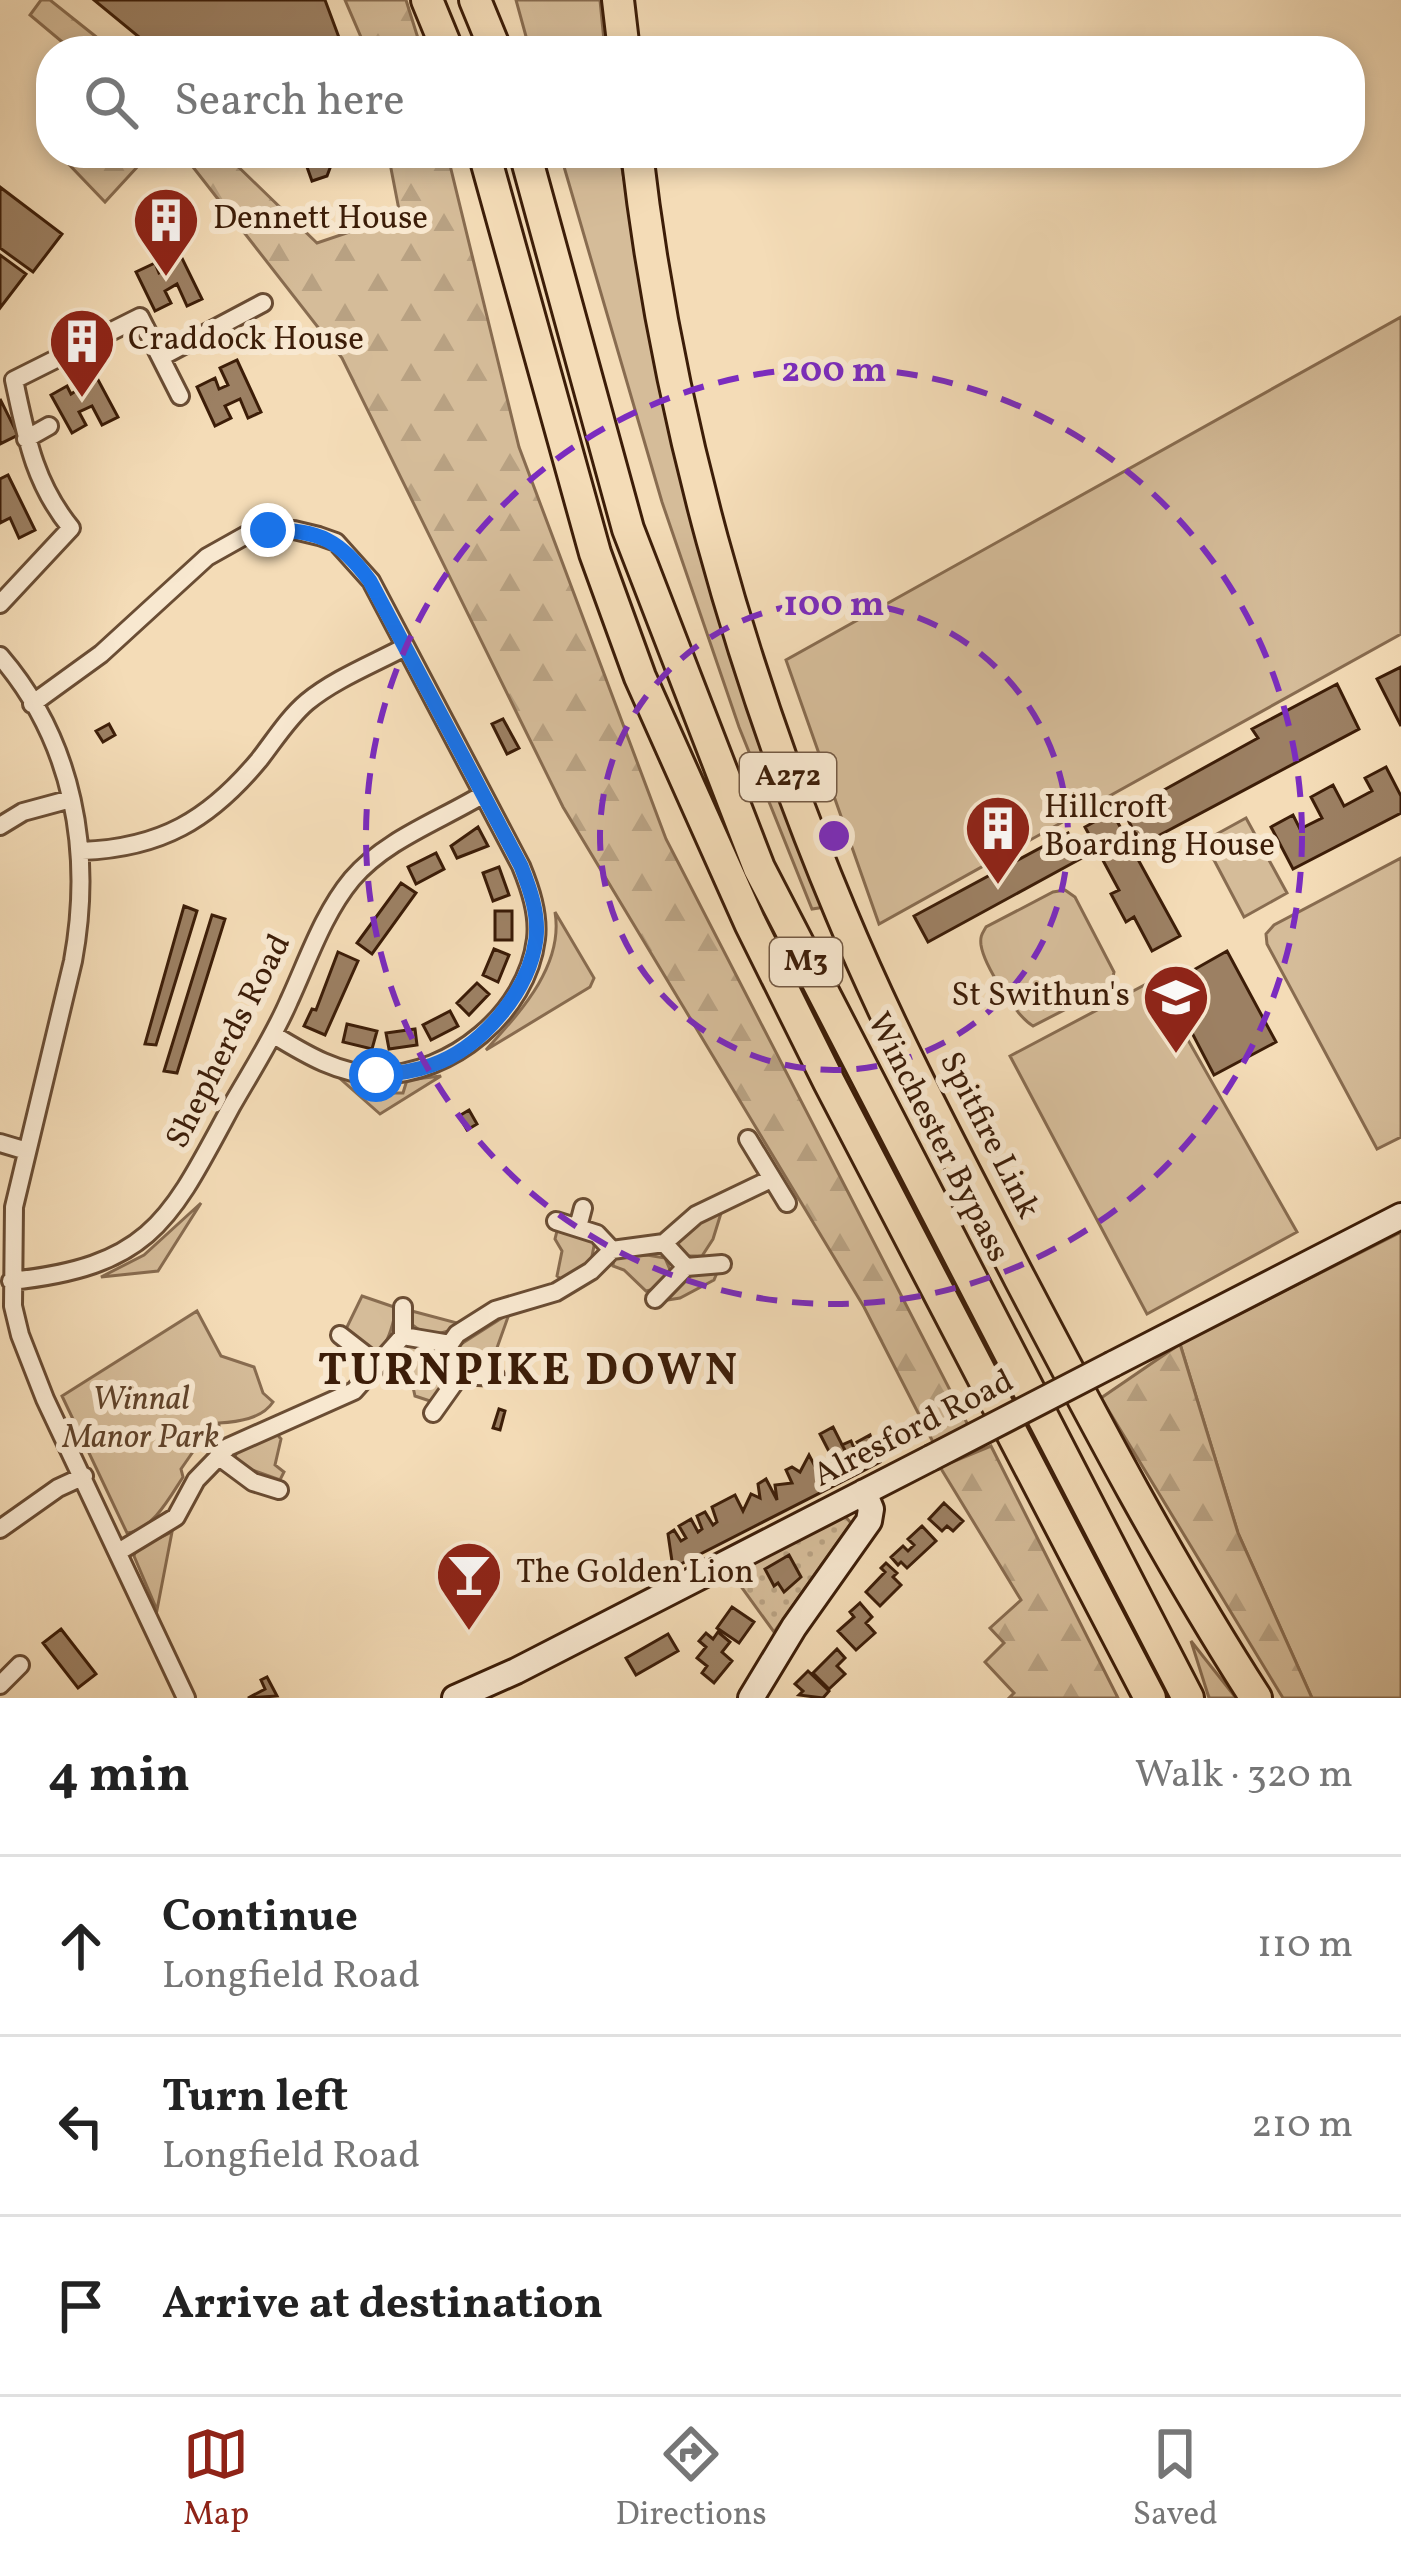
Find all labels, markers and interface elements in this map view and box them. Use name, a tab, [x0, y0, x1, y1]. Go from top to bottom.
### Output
search box	[36, 36, 1365, 168]
icon: search	[78, 69, 144, 135]
text: Search here	[174, 71, 405, 134]
building icon: Dennett House	[131, 185, 201, 279]
place label: Dennett House	[213, 197, 428, 243]
building icon: Craddock House	[47, 306, 117, 400]
place label: Craddock House	[128, 318, 364, 364]
text: 200 m	[781, 347, 887, 397]
route end	[241, 503, 295, 557]
text: 100 m	[783, 581, 885, 631]
road number: A272	[740, 753, 836, 801]
place label: Hillcroft Boarding House	[1044, 786, 1275, 870]
building icon: Hillcroft Boarding House	[963, 793, 1033, 887]
centre of rings	[813, 815, 855, 857]
street label: Shepherds Road	[156, 927, 304, 1157]
road number: M3	[770, 938, 842, 986]
school or university icon: St Swithun's	[1141, 962, 1211, 1056]
place label: St Swithun's	[951, 974, 1130, 1020]
street label: Winchester Bypass	[854, 1005, 1020, 1271]
street label: Spitfire Link	[926, 1045, 1050, 1227]
route start	[349, 1048, 403, 1102]
district label: TURNPIKE DOWN	[318, 1341, 740, 1404]
street label: Alresford Road	[806, 1360, 1022, 1500]
park label: Winnal Manor Park	[62, 1378, 219, 1462]
bar icon: The Golden Lion	[434, 1539, 504, 1633]
place label: The Golden Lion	[516, 1551, 754, 1597]
text: 4 min	[48, 1741, 190, 1812]
text: Walk · 320 m	[1135, 1749, 1353, 1803]
text: Continue	[162, 1887, 358, 1950]
icon: ahead	[48, 1913, 114, 1979]
text: 110 m	[1257, 1919, 1353, 1973]
text: Longfield Road	[162, 1950, 420, 2004]
text: Turn left	[162, 2067, 348, 2130]
icon: left	[48, 2093, 114, 2159]
text: 210 m	[1251, 2099, 1353, 2153]
text: Longfield Road	[162, 2130, 420, 2184]
icon: arrive	[48, 2273, 114, 2339]
text: Arrive at destination	[162, 2274, 603, 2337]
tab: Map	[183, 2421, 249, 2539]
tab: Directions	[615, 2421, 767, 2539]
tab: Saved	[1133, 2421, 1218, 2539]

